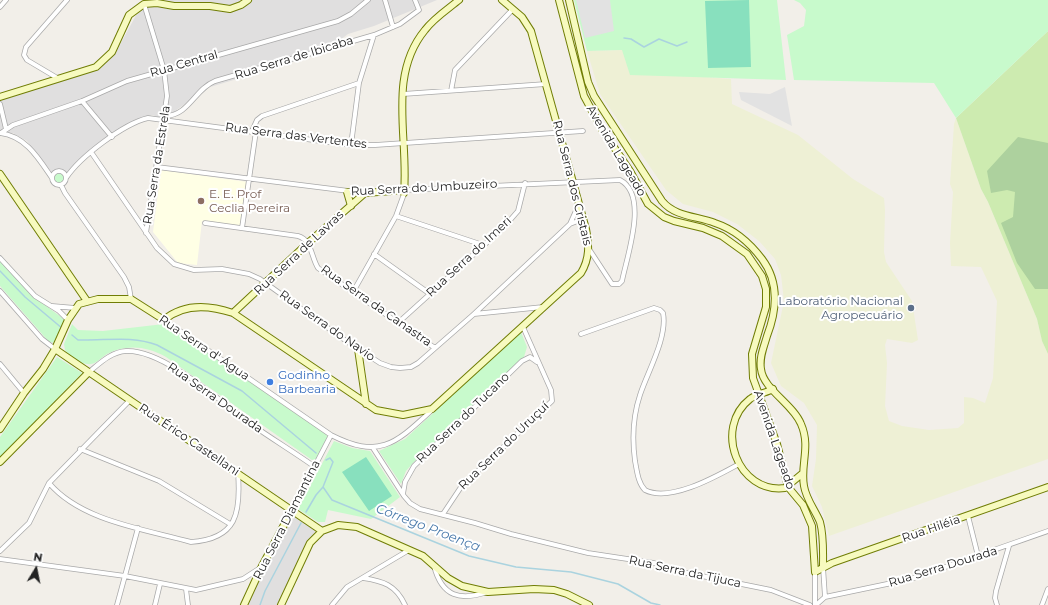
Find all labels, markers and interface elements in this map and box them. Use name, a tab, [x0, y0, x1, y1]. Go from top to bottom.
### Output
street label: Rua Serra de Ibicaba	[233, 33, 355, 83]
street label: Rua Central	[148, 47, 220, 81]
street label: Avenida Lageado	[583, 103, 649, 199]
street label: Rua Serra da Estrela	[140, 105, 174, 225]
street label: Rua Serra dos Cristais	[549, 119, 595, 247]
street label: Rua Serra das Vertentes	[224, 120, 368, 152]
street label: Rua Serra do Umbuzeiro	[350, 177, 498, 199]
place label: E. E. Prof Ceclia Pereira	[209, 187, 290, 215]
marker: E. E. Prof Ceclia Pereira	[196, 196, 206, 206]
street label: Rua Serra de Lavras	[251, 208, 347, 298]
street label: Rua Serra do Imeri	[423, 214, 515, 300]
street label: Rua Serra da Canastra	[318, 262, 434, 350]
street label: Rua Serra do Navio	[276, 288, 378, 364]
place label: Laboratório Nacional Agropecuário	[778, 294, 903, 322]
marker: Laboratório Nacional Agropecuário	[906, 303, 916, 313]
street label: Rua Serra d' Água	[156, 312, 252, 384]
street label: Rua Serra Dourada	[165, 360, 265, 436]
place label: Godinho Barbearia	[278, 368, 336, 396]
street label: Rua Serra do Tucano	[413, 370, 513, 466]
marker: Godinho Barbearia	[265, 377, 275, 387]
street label: Avenida Lageado	[750, 389, 798, 491]
street label: Rua Serra do Uruçuí	[456, 399, 552, 493]
street label: Rua Érico Castellani	[136, 401, 242, 479]
street label: Rua Serra Diamantina	[251, 458, 323, 582]
water label: Córrego Proença	[374, 501, 482, 555]
street label: Rua Hiléia	[900, 512, 962, 546]
street label: Rua Serra Dourada	[887, 544, 999, 590]
north arrow	[16, 549, 56, 589]
text: N	[32, 550, 44, 565]
street label: Rua Serra da Tijuca	[627, 553, 743, 591]

